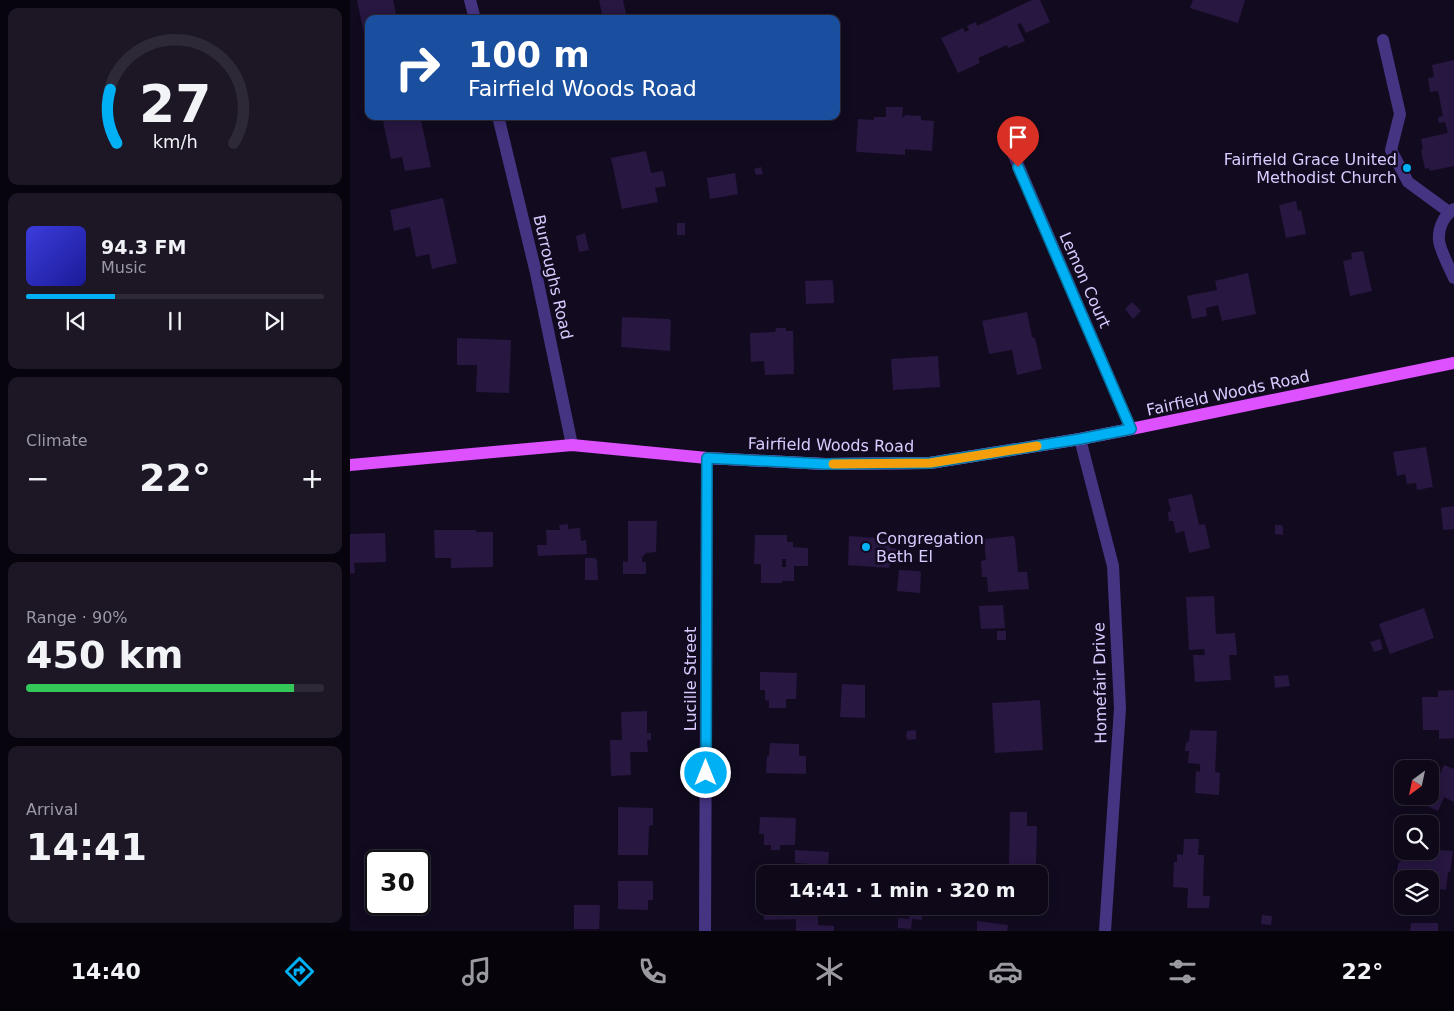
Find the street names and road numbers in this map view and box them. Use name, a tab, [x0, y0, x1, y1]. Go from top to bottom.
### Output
street label: Burroughs Road	[529, 213, 577, 341]
street label: Lemon Court	[1055, 229, 1115, 331]
street label: Fairfield Woods Road	[1145, 366, 1311, 420]
street label: Fairfield Woods Road	[748, 434, 914, 456]
street label: Homefair Drive	[1089, 622, 1111, 744]
street label: Lucille Street	[681, 627, 700, 731]

